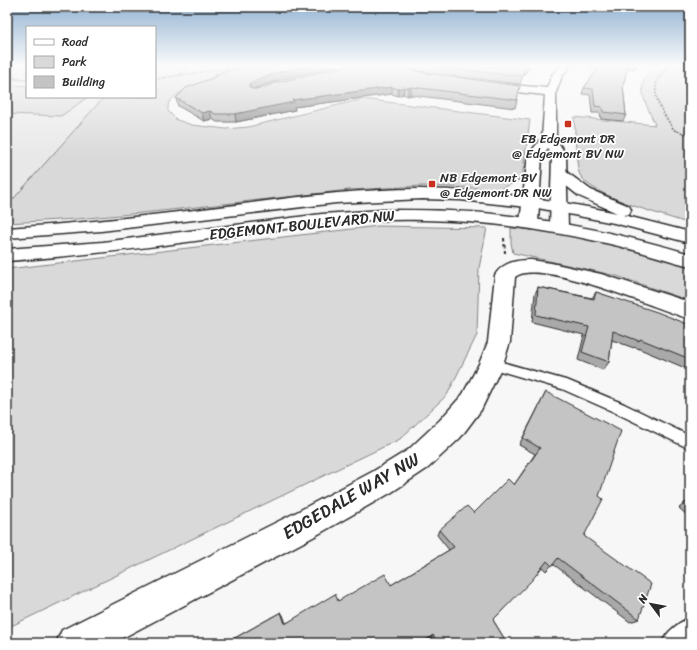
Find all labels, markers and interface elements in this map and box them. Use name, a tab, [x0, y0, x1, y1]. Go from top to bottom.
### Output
legend	[26, 26, 156, 98]
text: Road	[62, 31, 89, 53]
text: Park	[62, 51, 87, 73]
text: Building	[62, 71, 105, 93]
marker: EB Edgemont DR @ Edgemont BV NW	[563, 119, 573, 129]
place label: EB Edgemont DR @ Edgemont BV NW	[512, 127, 625, 165]
place label: NB Edgemont BV @ Edgemont DR NW	[440, 166, 553, 204]
marker: NB Edgemont BV @ Edgemont DR NW	[427, 179, 437, 189]
street label: EDGEMONT BOULEVARD NW	[208, 202, 396, 248]
street label: EDGEDALE WAY NW	[276, 443, 427, 548]
north arrow	[631, 584, 671, 624]
text: N	[632, 590, 653, 608]

